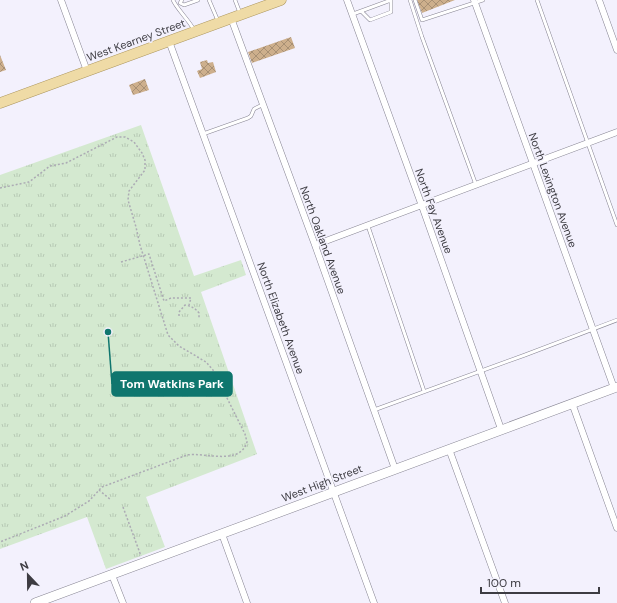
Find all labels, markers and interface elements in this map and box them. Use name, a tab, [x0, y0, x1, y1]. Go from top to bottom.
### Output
street label: West Kearney Street	[85, 16, 187, 64]
street label: North Lexington Avenue	[526, 131, 580, 249]
street label: North Fay Avenue	[412, 167, 456, 255]
street label: North Oakland Avenue	[297, 184, 349, 296]
street label: North Elizabeth Avenue	[254, 260, 308, 376]
callout: Tom Watkins Park	[112, 372, 232, 396]
text: Tom Watkins Park	[120, 376, 224, 392]
street label: West High Street	[280, 461, 364, 505]
north arrow	[8, 555, 48, 595]
text: N	[18, 558, 31, 574]
scale bar	[481, 569, 599, 595]
text: 100 m	[487, 575, 521, 591]

